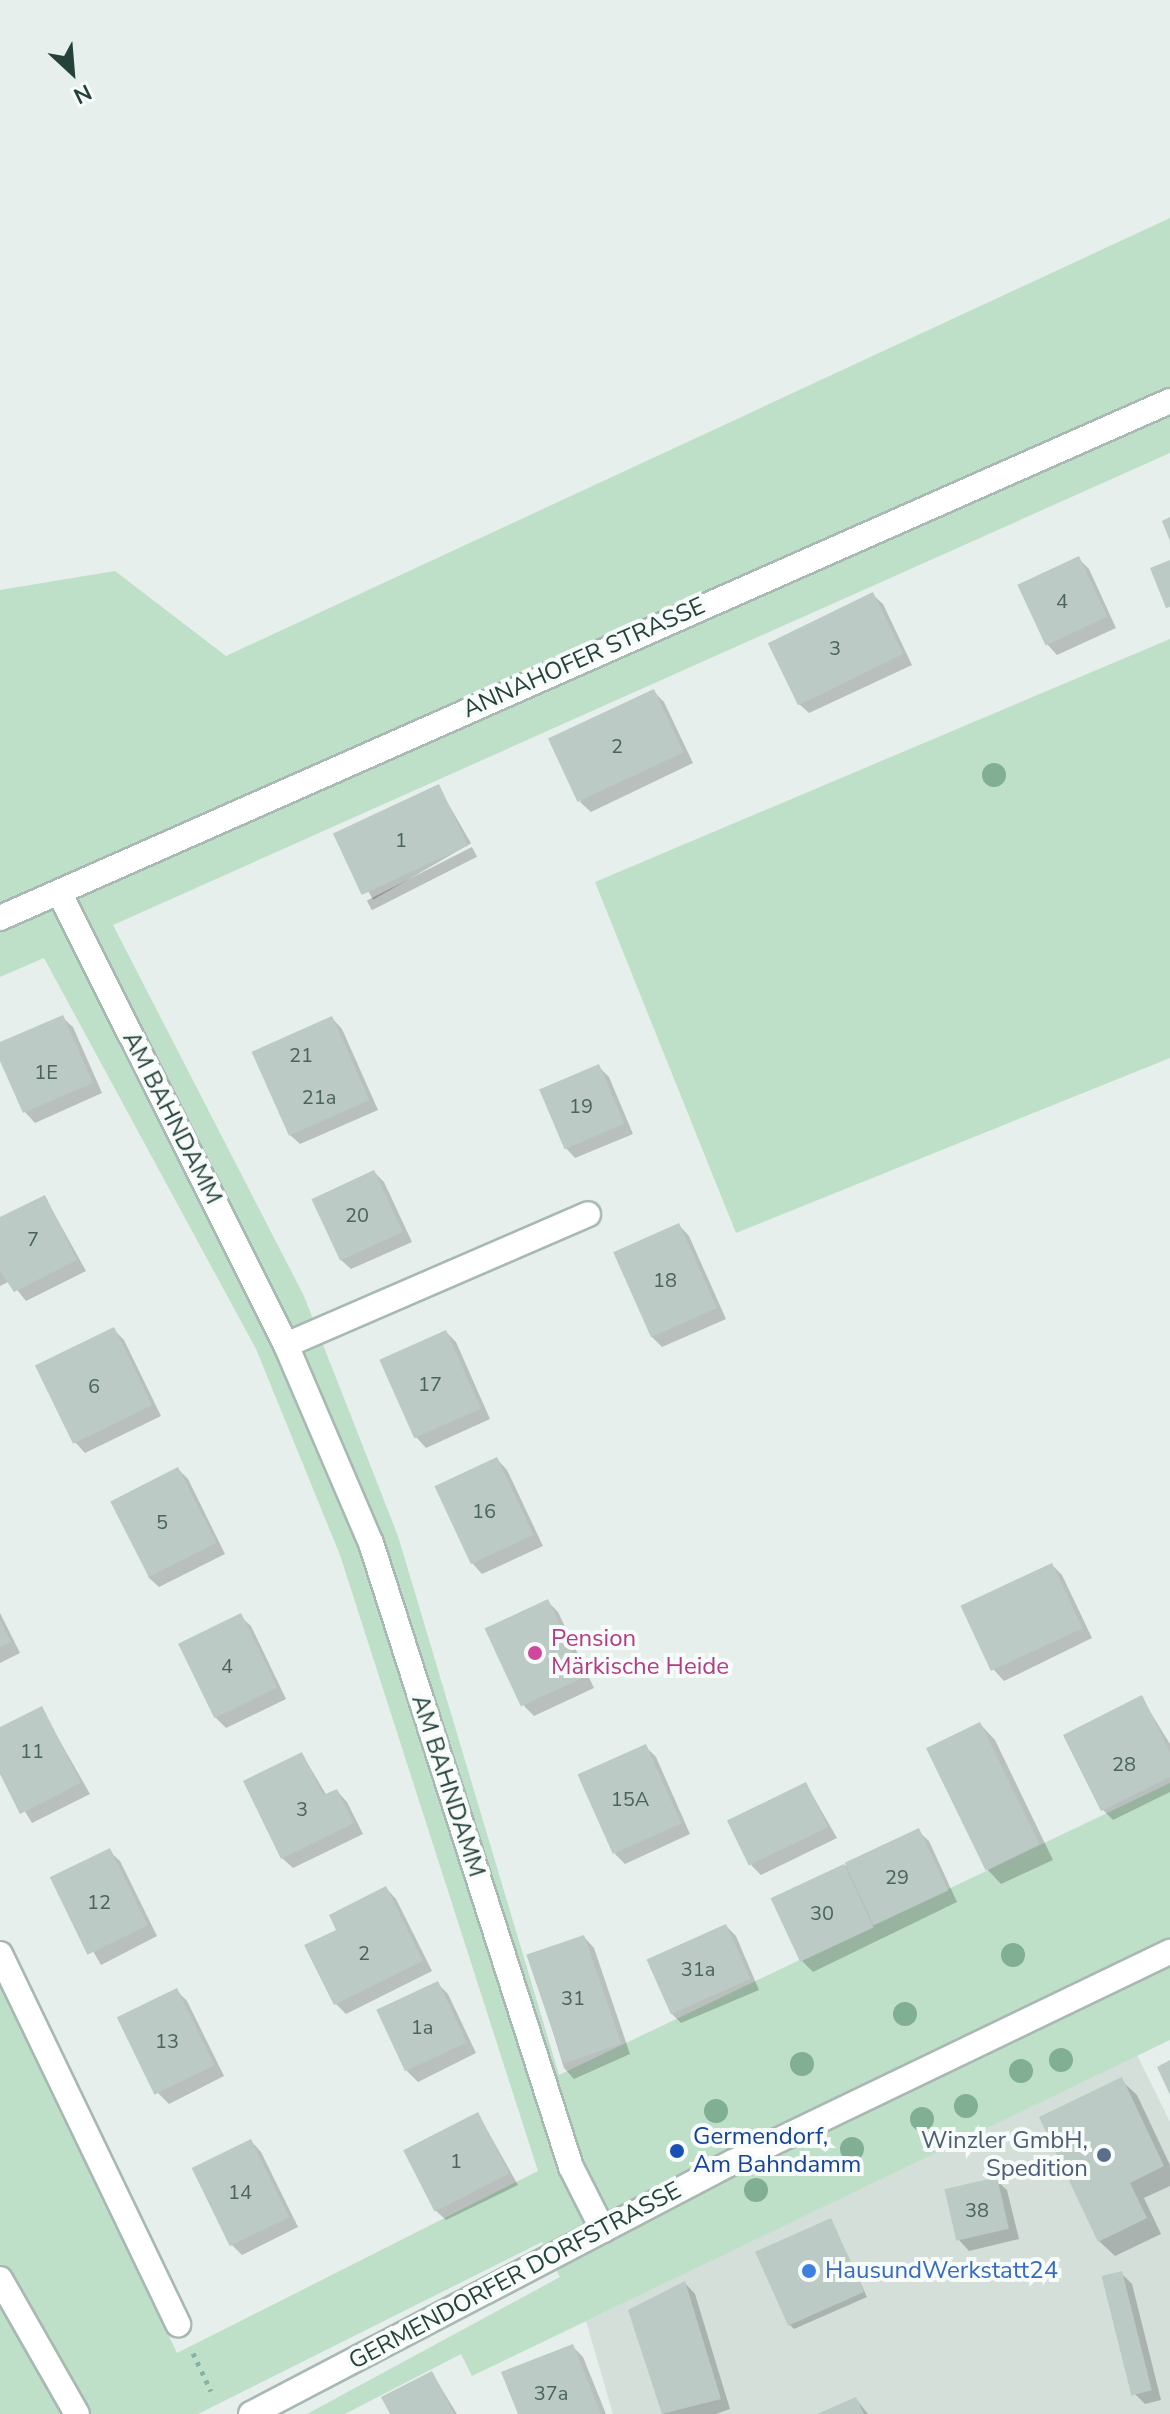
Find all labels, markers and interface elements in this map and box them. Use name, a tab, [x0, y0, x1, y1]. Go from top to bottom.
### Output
north arrow	[32, 32, 112, 112]
text: N	[69, 76, 96, 111]
house number: 4	[1056, 589, 1068, 613]
street label: ANNAHOFER STRASSE	[458, 592, 710, 724]
house number: 3	[829, 636, 841, 660]
house number: 2	[611, 734, 623, 758]
house number: 1	[395, 828, 407, 852]
street label: AM BAHNDAMM	[116, 1027, 228, 1209]
house number: 21	[289, 1043, 313, 1067]
house number: 1E	[34, 1060, 58, 1084]
house number: 21a	[302, 1085, 336, 1109]
house number: 19	[569, 1094, 593, 1118]
house number: 20	[345, 1203, 369, 1227]
house number: 7	[27, 1227, 39, 1251]
house number: 18	[653, 1268, 677, 1292]
house number: 17	[418, 1372, 442, 1396]
house number: 6	[88, 1374, 100, 1398]
house number: 16	[472, 1499, 496, 1523]
house number: 5	[156, 1510, 168, 1534]
place label: Pension Märkische Heide	[551, 1625, 729, 1681]
marker: Pension Märkische Heide	[526, 1644, 544, 1662]
house number: 4	[221, 1654, 233, 1678]
street label: AM BAHNDAMM	[405, 1691, 491, 1881]
house number: 11	[20, 1739, 44, 1763]
house number: 28	[1112, 1752, 1136, 1776]
house number: 15A	[611, 1787, 649, 1811]
house number: 3	[296, 1797, 308, 1821]
house number: 29	[885, 1865, 909, 1889]
house number: 12	[87, 1890, 111, 1914]
house number: 30	[810, 1901, 834, 1925]
house number: 2	[358, 1941, 370, 1965]
house number: 31a	[681, 1957, 715, 1981]
house number: 31	[561, 1986, 585, 2010]
house number: 1a	[411, 2015, 433, 2039]
house number: 13	[155, 2029, 179, 2053]
place label: Germendorf, Am Bahndamm	[693, 2123, 861, 2179]
place label: Winzler GmbH, Spedition	[921, 2127, 1088, 2183]
marker: Germendorf, Am Bahndamm	[668, 2142, 686, 2160]
marker: Winzler GmbH, Spedition	[1095, 2146, 1113, 2164]
house number: 1	[450, 2149, 462, 2173]
street label: GERMENDORFER DORFSTRASSE	[344, 2176, 686, 2376]
house number: 14	[228, 2180, 252, 2204]
house number: 38	[965, 2198, 989, 2222]
place label: HausundWerkstatt24	[825, 2257, 1058, 2285]
marker: HausundWerkstatt24	[800, 2262, 818, 2280]
house number: 37a	[534, 2381, 568, 2405]

